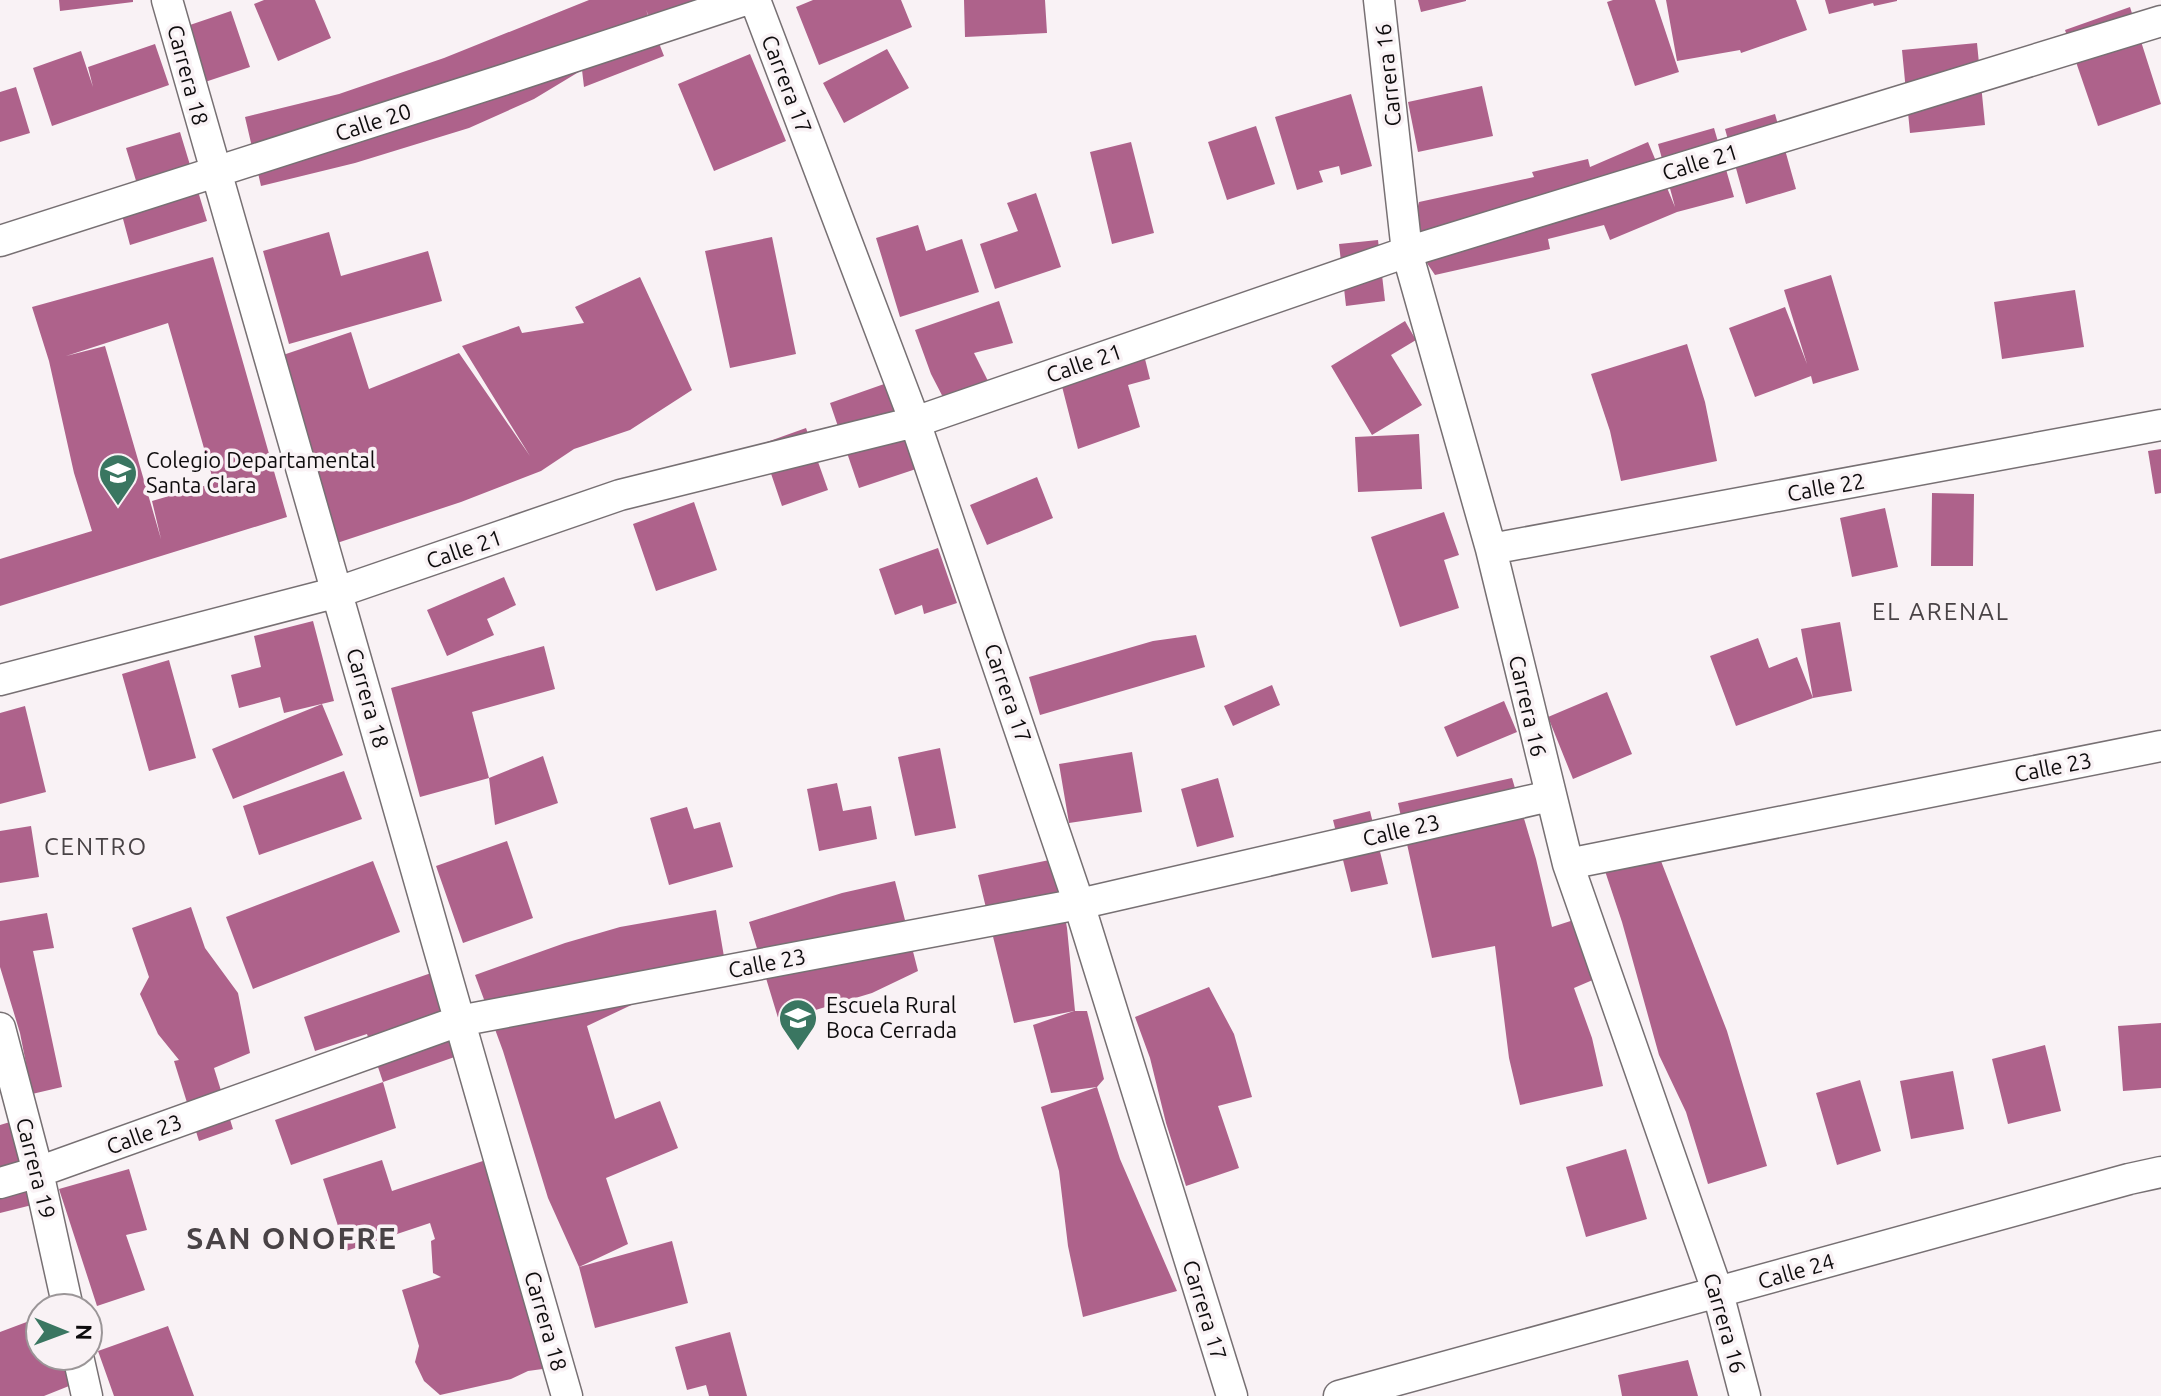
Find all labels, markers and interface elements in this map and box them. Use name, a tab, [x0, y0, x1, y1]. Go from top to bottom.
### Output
street label: Carrera 18	[163, 22, 214, 128]
street label: Carrera 16	[1370, 22, 1405, 128]
street label: Carrera 17	[757, 31, 818, 136]
street label: Calle 20	[332, 98, 414, 146]
street label: Calle 21	[1659, 138, 1741, 185]
street label: Calle 21	[1043, 338, 1125, 387]
place label: Colegio Departamental Santa Clara	[146, 447, 376, 497]
school or university icon: Colegio Departamental Santa Clara	[97, 452, 139, 507]
street label: Calle 22	[1785, 467, 1867, 506]
street label: Calle 21	[423, 524, 505, 573]
district label: EL ARENAL	[1872, 598, 2010, 625]
street label: Carrera 17	[980, 640, 1037, 746]
street label: Carrera 18	[342, 645, 395, 751]
street label: Carrera 16	[1505, 653, 1552, 759]
street label: Calle 23	[2012, 747, 2094, 786]
street label: Calle 23	[1360, 809, 1442, 851]
district label: CENTRO	[44, 833, 148, 860]
street label: Calle 23	[726, 943, 808, 982]
place label: Escuela Rural Boca Cerrada	[826, 992, 957, 1042]
school or university icon: Escuela Rural Boca Cerrada	[777, 997, 819, 1052]
street label: Calle 23	[103, 1108, 185, 1159]
street label: Carrera 19	[12, 1115, 61, 1221]
district label: SAN ONOFRE	[186, 1221, 398, 1255]
street label: Calle 24	[1755, 1248, 1837, 1293]
street label: Carrera 17	[1178, 1257, 1233, 1363]
street label: Carrera 18	[520, 1268, 573, 1374]
street label: Carrera 16	[1699, 1270, 1752, 1376]
north arrow	[24, 1292, 104, 1372]
text: N	[72, 1324, 97, 1341]

